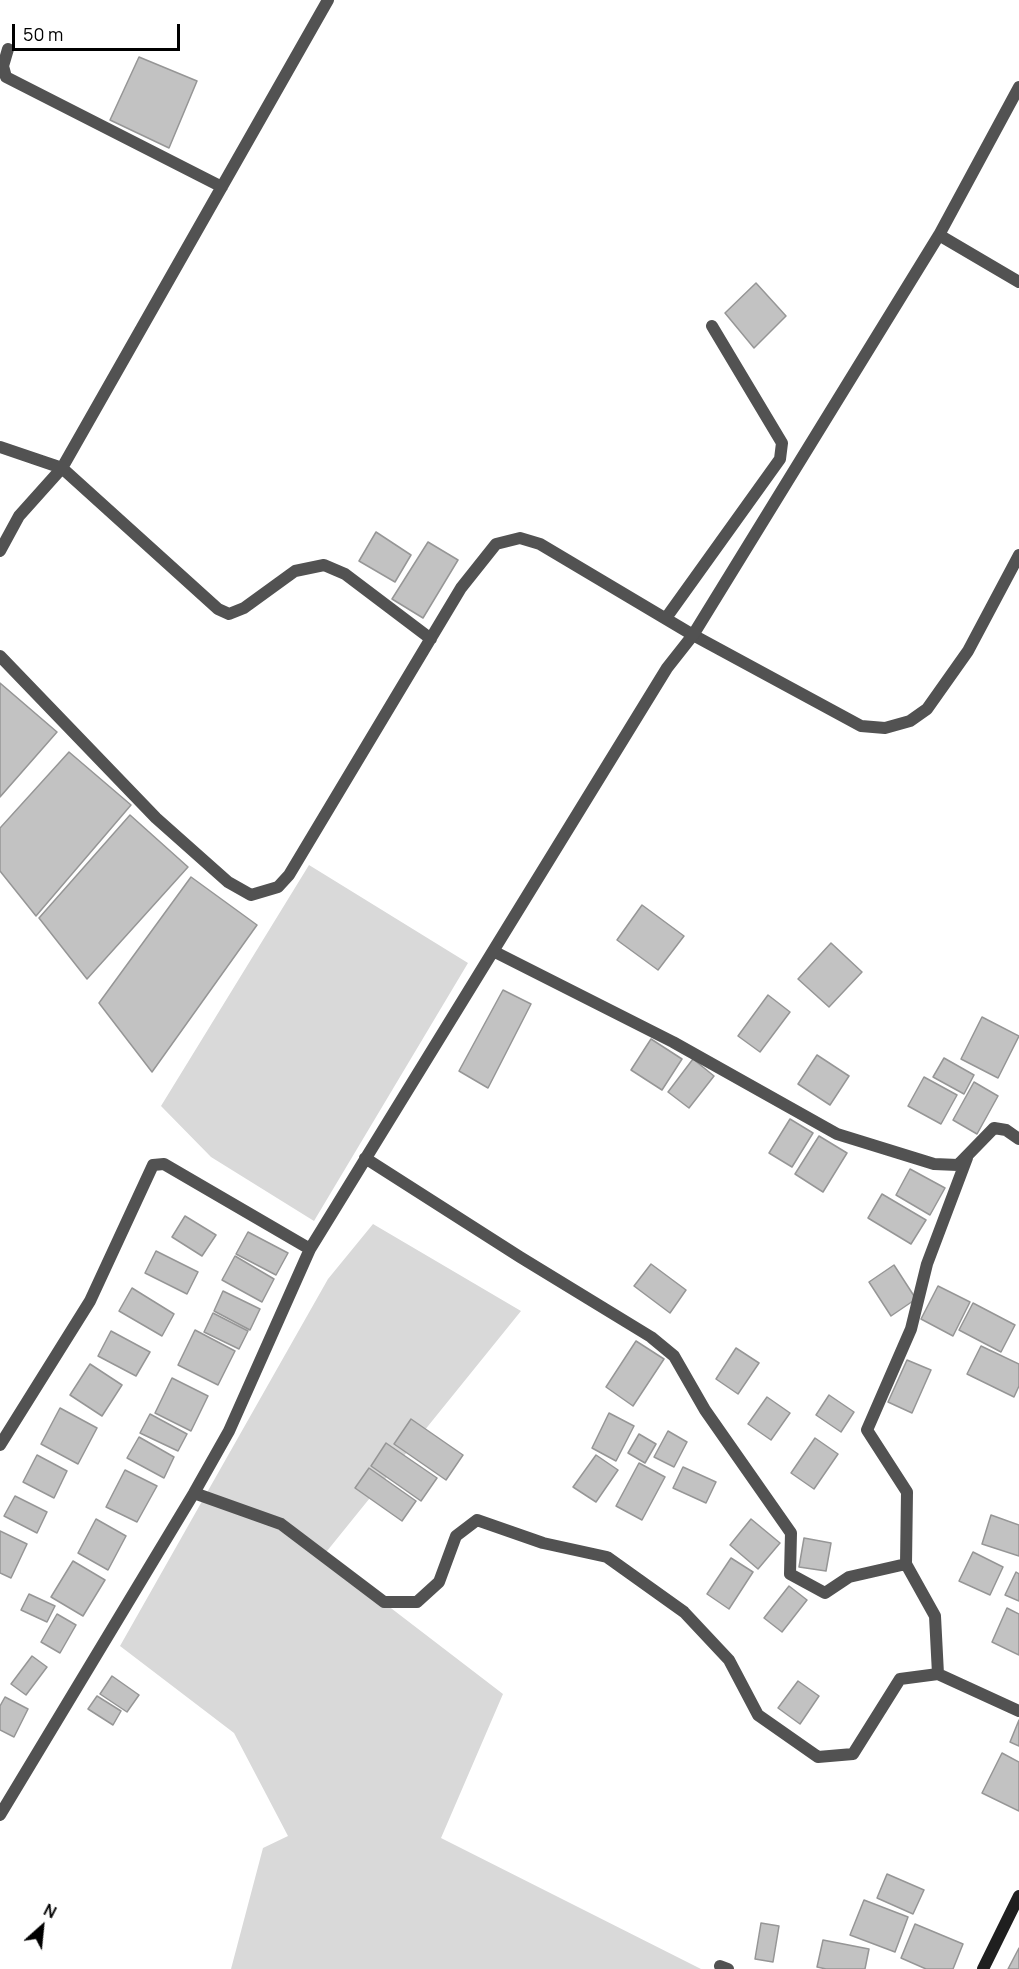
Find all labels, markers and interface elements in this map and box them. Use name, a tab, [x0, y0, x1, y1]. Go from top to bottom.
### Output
scale bar	[15, 12, 183, 50]
text: 50 m	[23, 22, 63, 46]
north arrow	[12, 1897, 72, 1957]
text: N	[40, 1899, 60, 1923]

